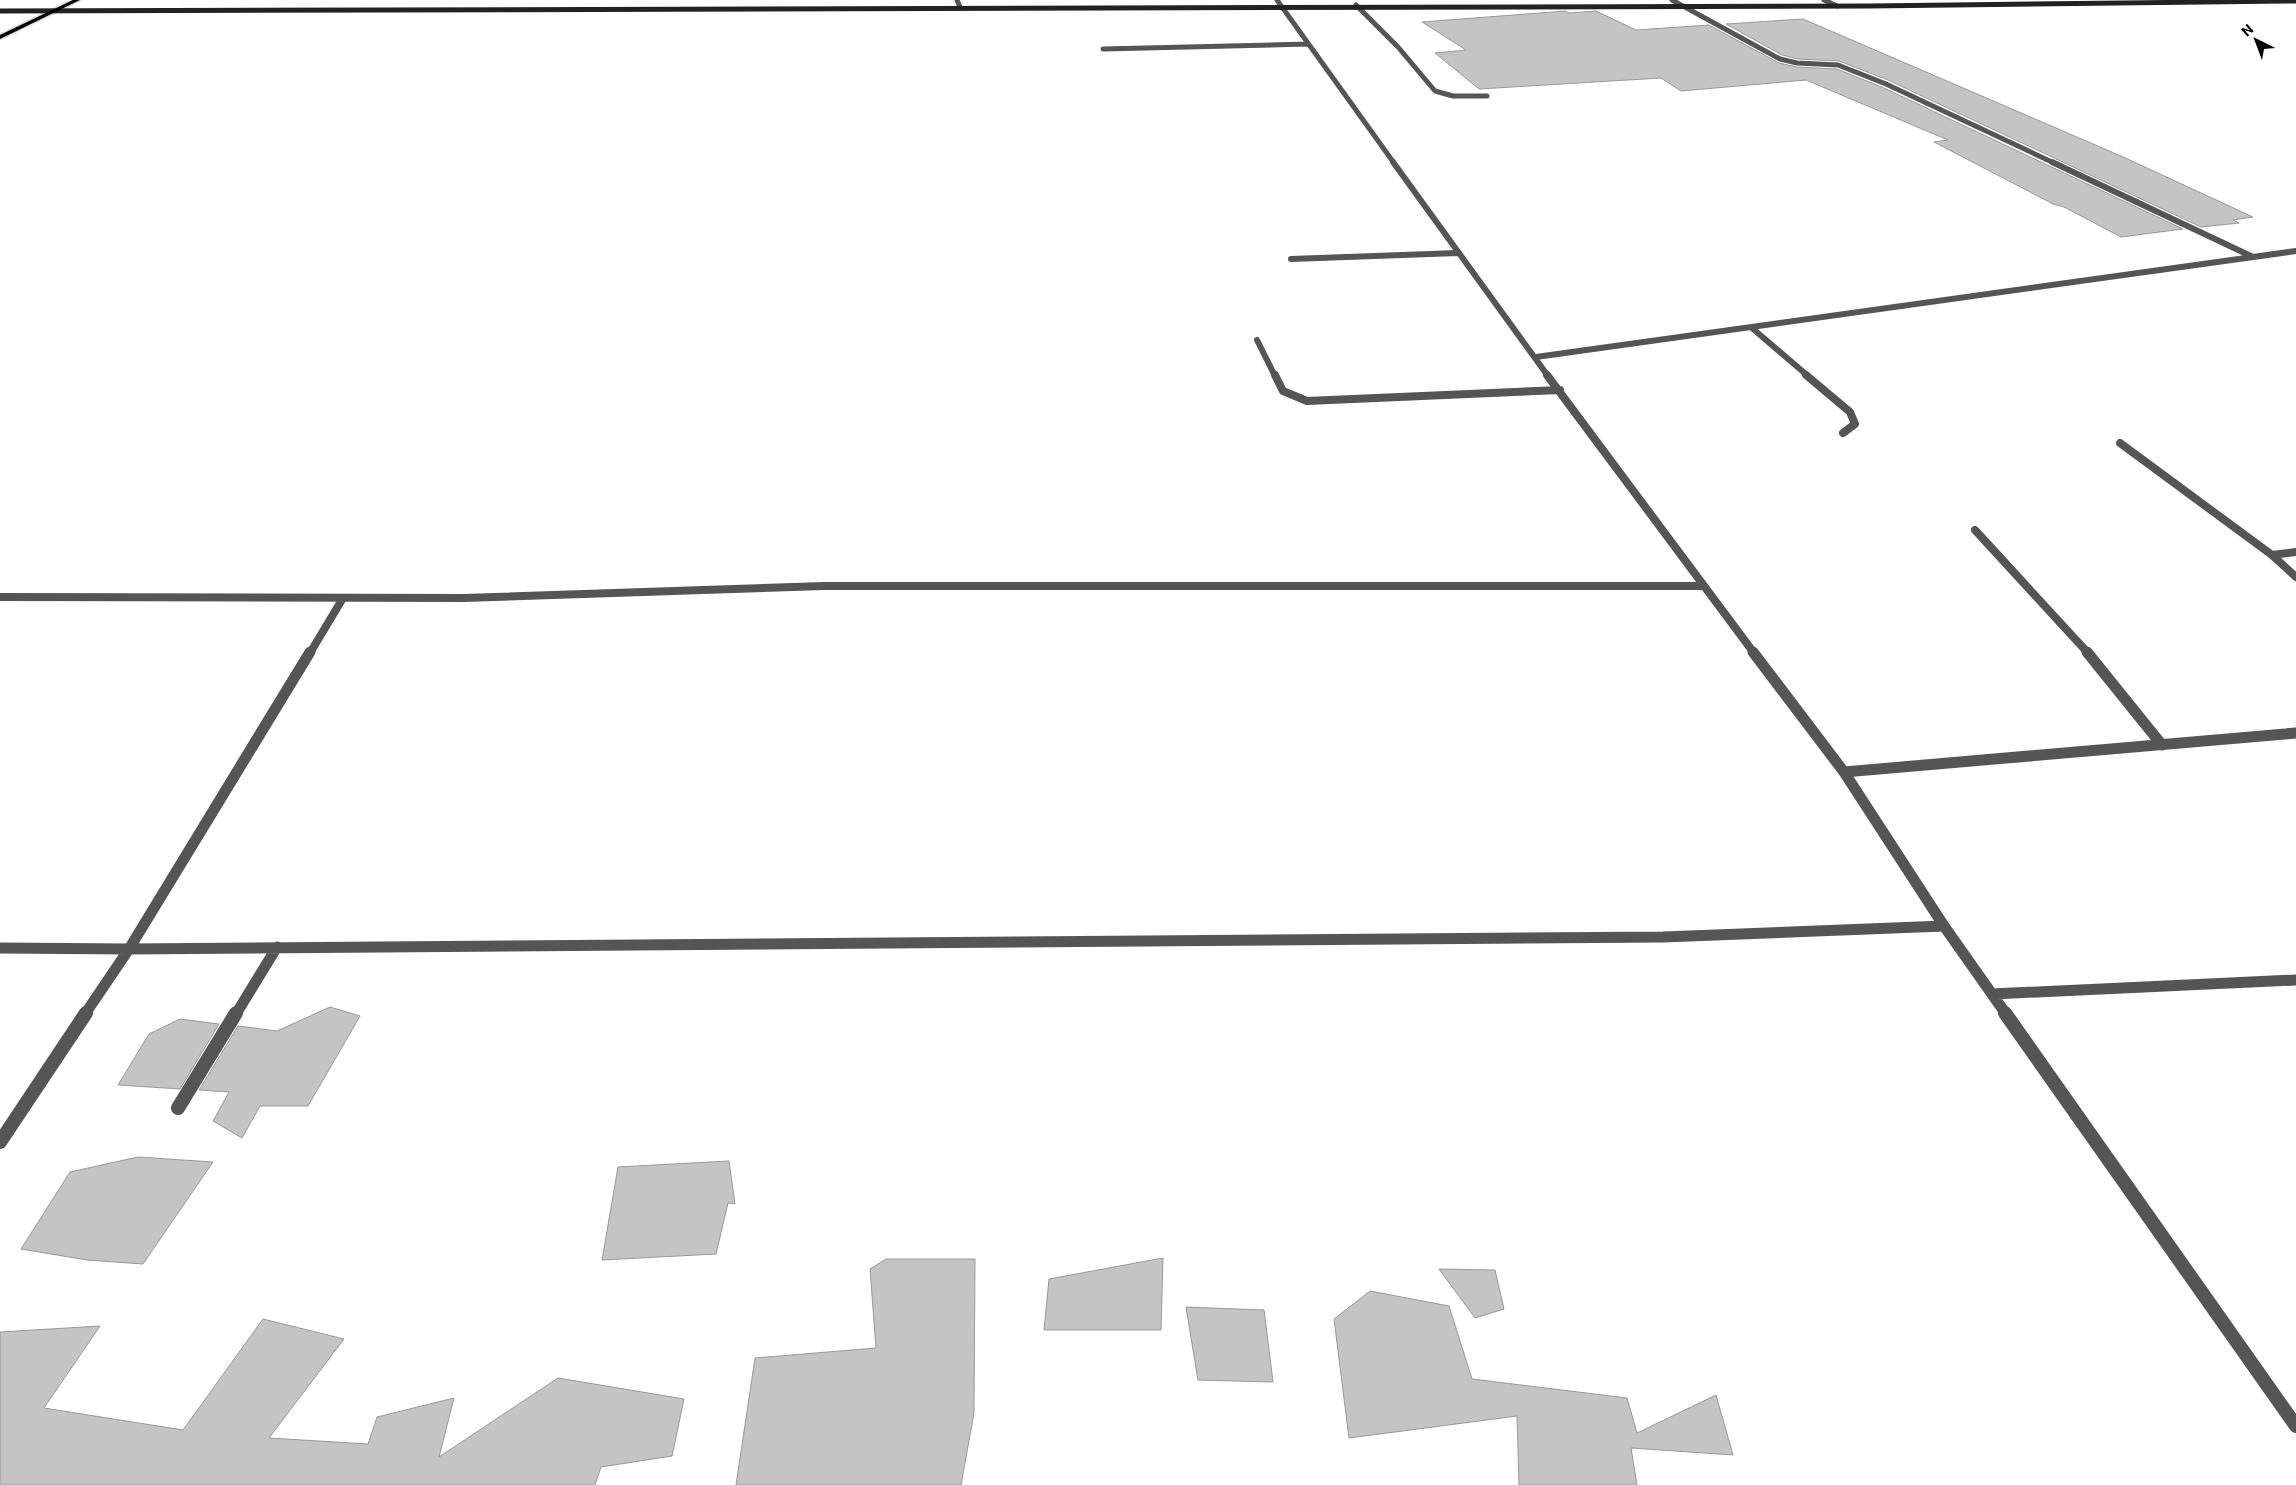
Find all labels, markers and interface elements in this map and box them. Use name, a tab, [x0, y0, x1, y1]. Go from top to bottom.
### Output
north arrow	[2231, 15, 2281, 65]
text: N	[2238, 21, 2256, 40]

